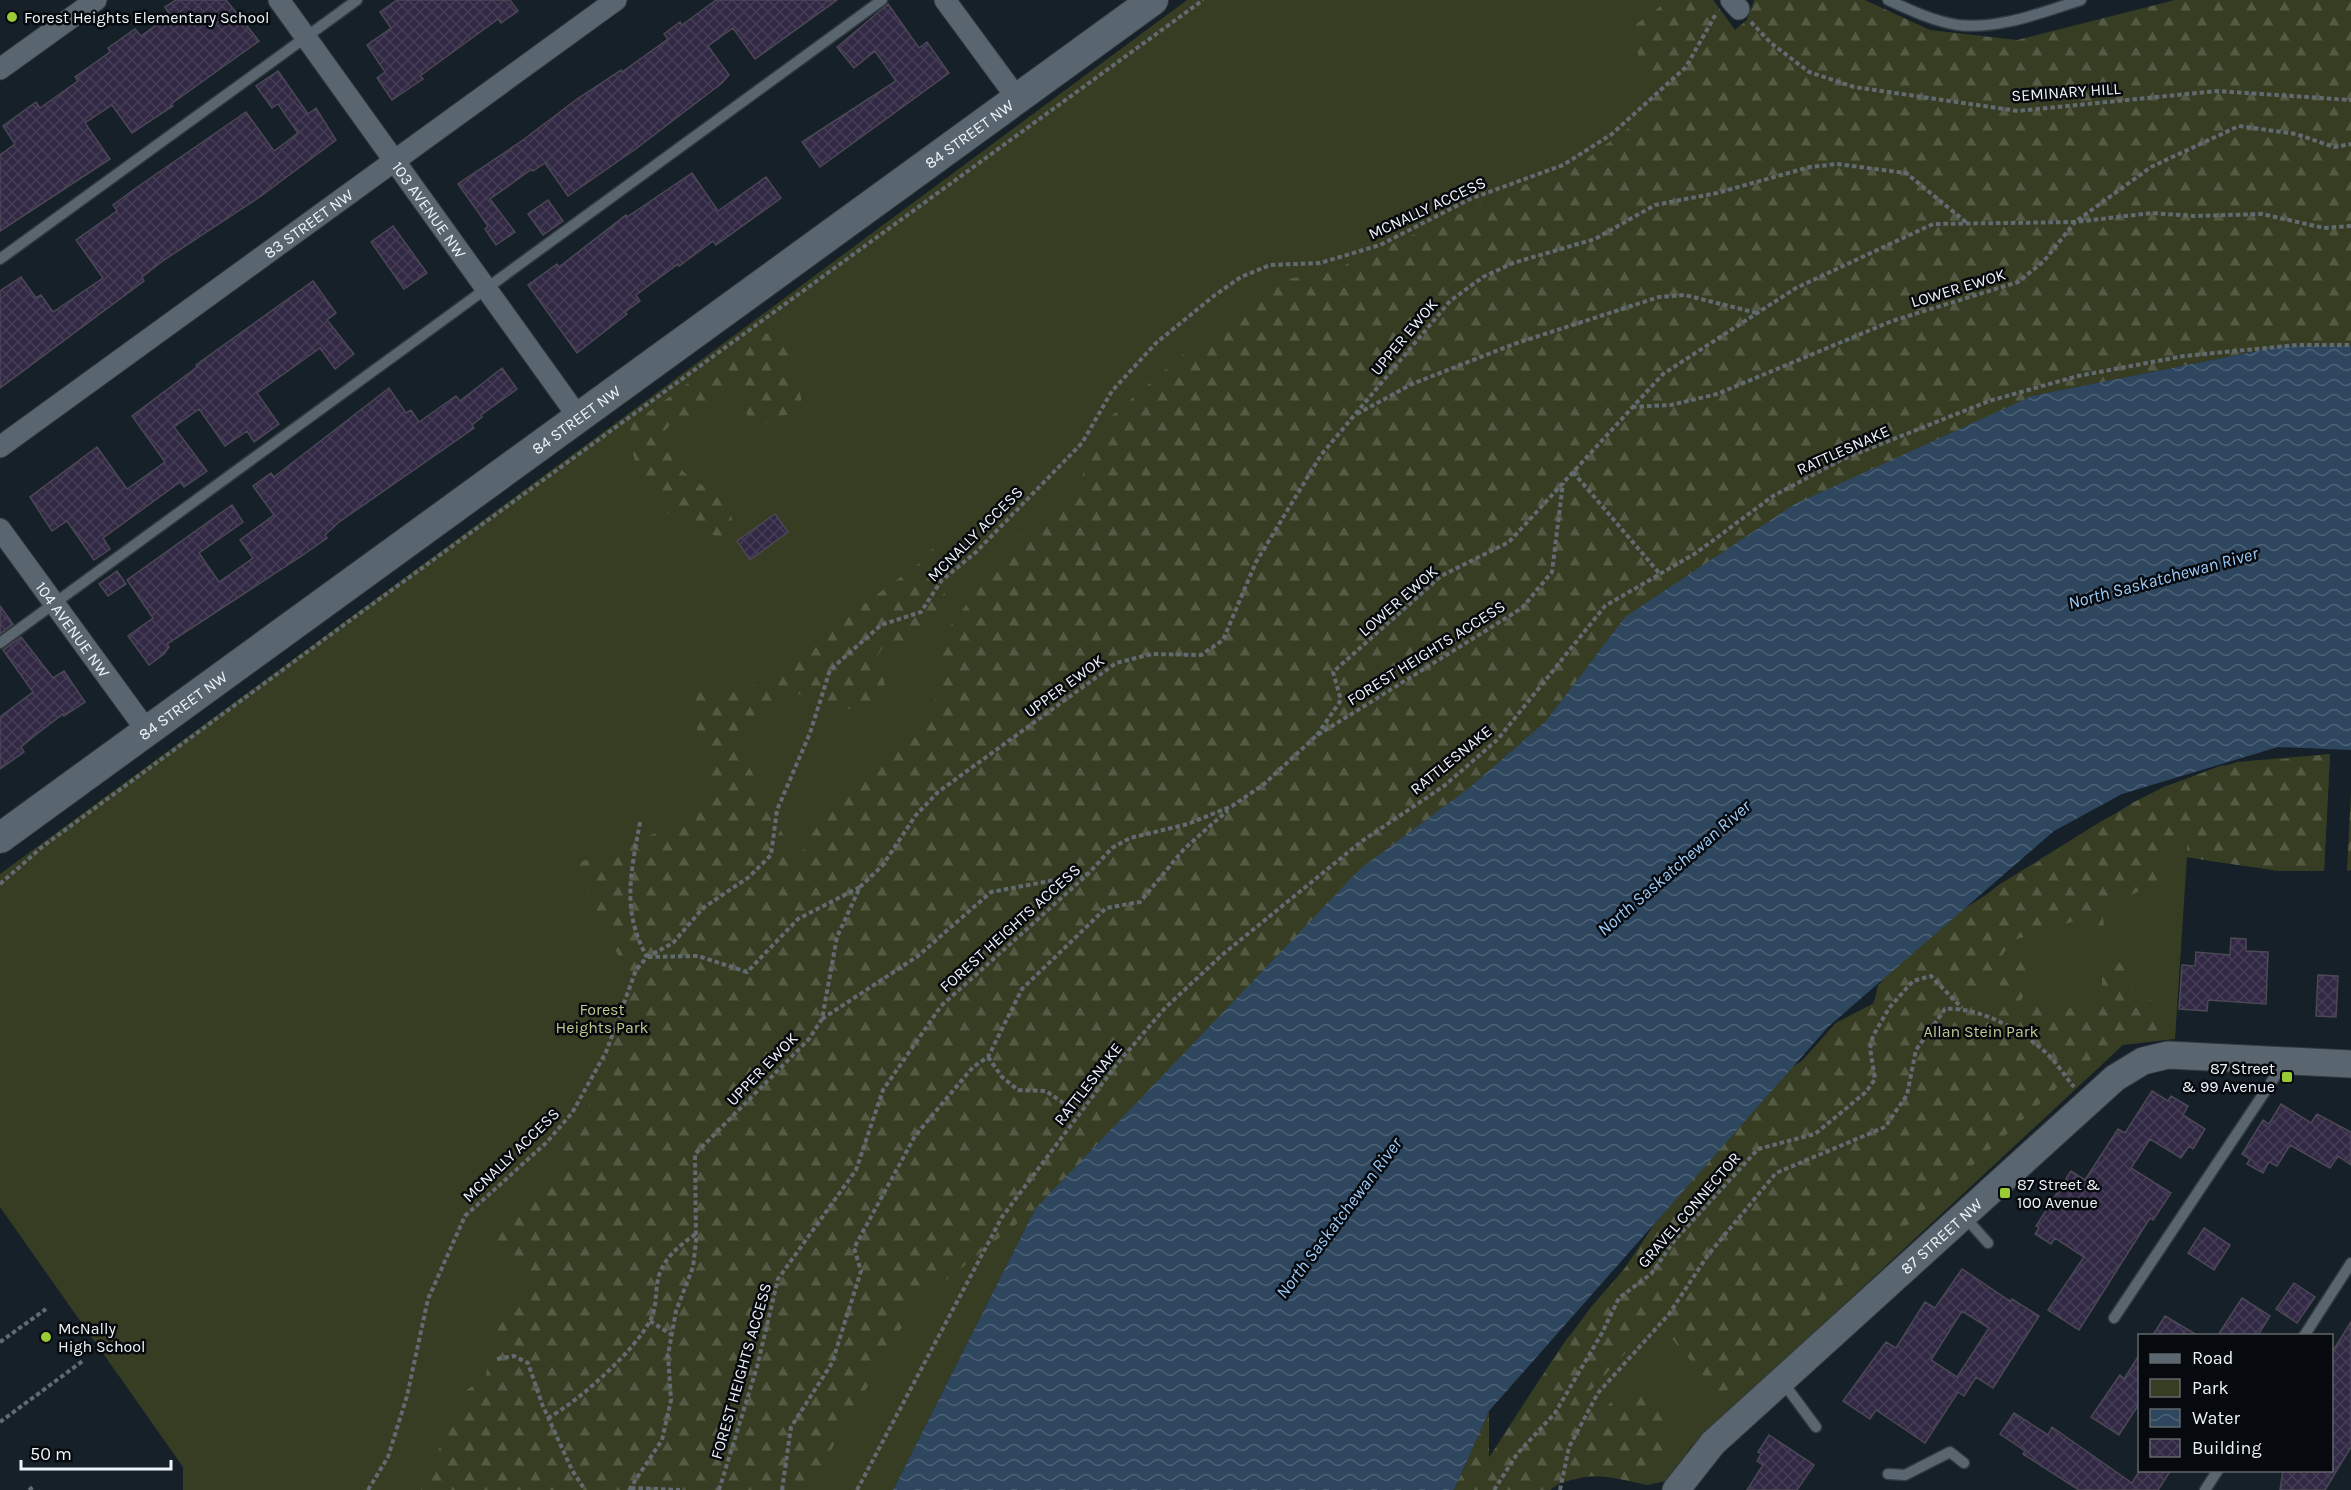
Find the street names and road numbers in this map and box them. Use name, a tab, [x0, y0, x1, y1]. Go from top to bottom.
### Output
street label: SEMINARY HILL	[2011, 79, 2122, 105]
street label: 84 STREET NW	[921, 95, 1018, 172]
street label: 103 AVENUE NW	[388, 158, 471, 262]
street label: MCNALLY ACCESS	[1365, 173, 1489, 243]
street label: 83 STREET NW	[260, 184, 357, 262]
street label: LOWER EWOK	[1908, 265, 2008, 311]
street label: UPPER EWOK	[1366, 295, 1442, 379]
street label: 84 STREET NW	[528, 380, 625, 458]
street label: RATTLESNAKE	[1794, 421, 1892, 479]
street label: MCNALLY ACCESS	[923, 482, 1027, 586]
street label: LOWER EWOK	[1355, 561, 1441, 640]
street label: 104 AVENUE NW	[32, 578, 115, 681]
street label: FOREST HEIGHTS ACCESS	[1343, 597, 1509, 709]
street label: UPPER EWOK	[1020, 651, 1108, 721]
street label: 84 STREET NW	[135, 666, 232, 744]
street label: RATTLESNAKE	[1406, 721, 1496, 799]
street label: FOREST HEIGHTS ACCESS	[936, 860, 1084, 996]
street label: UPPER EWOK	[722, 1028, 802, 1109]
street label: RATTLESNAKE	[1050, 1039, 1126, 1129]
street label: MCNALLY ACCESS	[459, 1104, 563, 1206]
street label: GRAVEL CONNECTOR	[1634, 1148, 1744, 1272]
street label: 87 STREET NW	[1896, 1193, 1986, 1278]
street label: FOREST HEIGHTS ACCESS	[707, 1281, 775, 1461]

